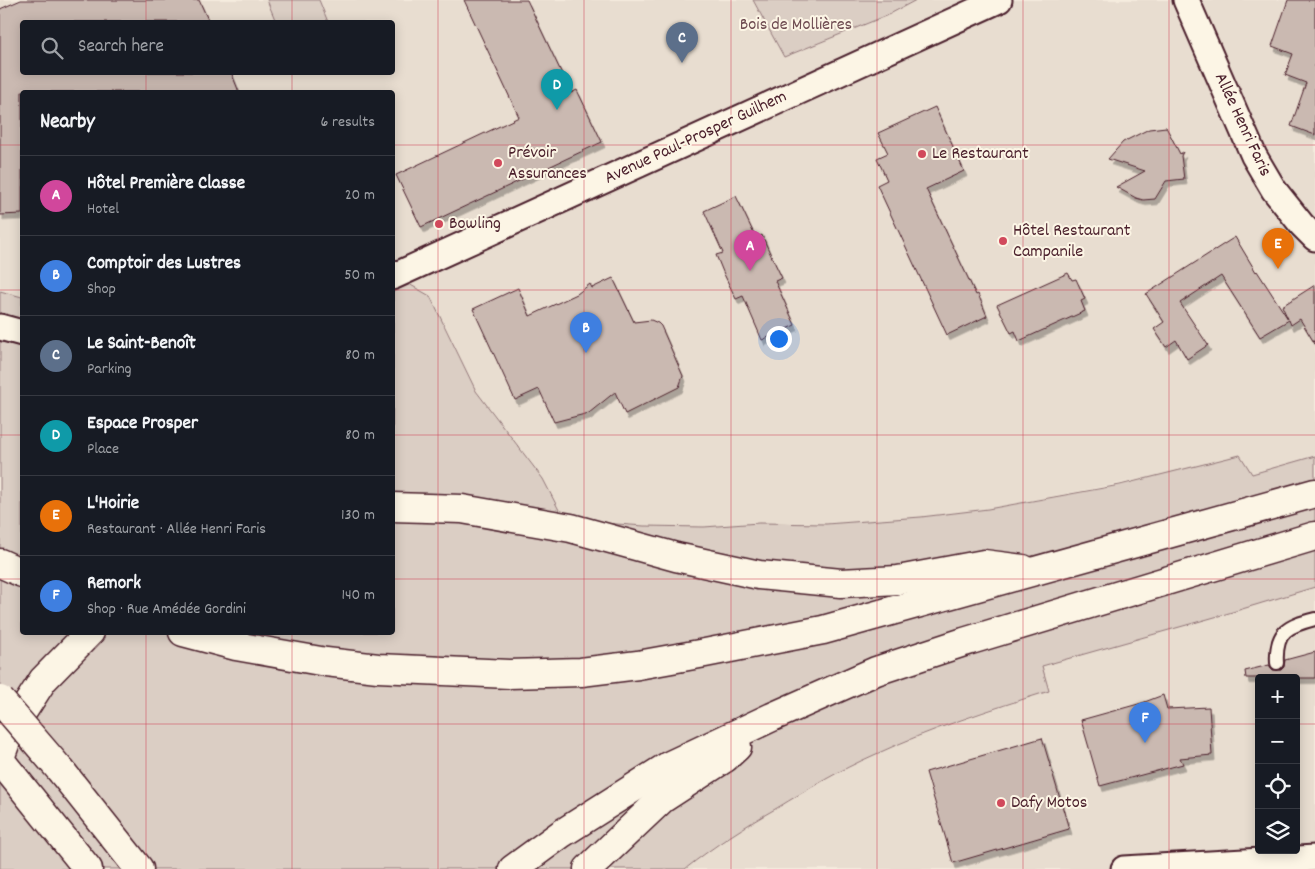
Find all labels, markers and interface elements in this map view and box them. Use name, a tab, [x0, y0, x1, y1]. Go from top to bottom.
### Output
park label: Bois de Mollières	[740, 13, 852, 38]
search box	[20, 20, 395, 75]
pin: C	[666, 22, 698, 63]
icon: search	[38, 34, 66, 62]
text: Search here	[78, 34, 164, 61]
pin: D	[541, 69, 573, 110]
street label: Allée Henri Faris	[1207, 69, 1277, 181]
street label: Avenue Paul-Prosper Guilhem	[601, 85, 791, 191]
text: Nearby	[40, 108, 95, 138]
text: 6 results	[320, 111, 375, 134]
place label: Prévoir Assurances	[508, 141, 587, 187]
place label: Le Restaurant	[932, 142, 1029, 167]
marker: Le Restaurant	[916, 148, 928, 160]
marker: Prévoir Assurances	[492, 157, 504, 169]
text: Hôtel Première Classe	[87, 171, 245, 198]
text: A	[52, 184, 60, 207]
text: 20 m	[345, 184, 375, 207]
text: Hotel	[87, 198, 119, 221]
place label: Bowling	[449, 212, 501, 237]
marker: Bowling	[433, 218, 445, 230]
place label: Hôtel Restaurant Campanile	[1013, 219, 1131, 265]
pin: E	[1262, 228, 1294, 269]
pin: A	[734, 230, 766, 271]
marker: Hôtel Restaurant Campanile	[997, 235, 1009, 247]
text: Comptoir des Lustres	[87, 251, 241, 278]
text: B	[52, 264, 60, 287]
text: 50 m	[344, 264, 375, 287]
text: Shop	[87, 278, 116, 301]
pin: B	[570, 312, 602, 353]
your location	[766, 326, 792, 352]
text: Le Saint-Benoît	[87, 331, 196, 358]
text: C	[52, 344, 60, 367]
text: 80 m	[345, 344, 375, 367]
text: Parking	[87, 358, 132, 381]
text: Espace Prosper	[87, 411, 198, 438]
text: D	[52, 424, 60, 447]
text: 80 m	[345, 424, 375, 447]
text: Place	[87, 438, 119, 461]
text: L'Hoirie	[87, 491, 139, 518]
text: E	[52, 504, 60, 527]
text: 130 m	[341, 504, 375, 527]
text: Restaurant · Allée Henri Faris	[87, 518, 266, 541]
text: Remork	[87, 571, 141, 598]
text: F	[52, 584, 60, 607]
text: 140 m	[341, 584, 375, 607]
text: Shop · Rue Amédée Gordini	[87, 598, 246, 621]
map controls	[1255, 674, 1300, 854]
button: +	[1255, 674, 1300, 719]
pin: F	[1129, 702, 1161, 743]
button: −	[1255, 719, 1300, 764]
button: locate	[1255, 764, 1300, 809]
place label: Dafy Motos	[1011, 791, 1087, 816]
marker: Dafy Motos	[995, 797, 1007, 809]
button: layers	[1255, 809, 1300, 854]

